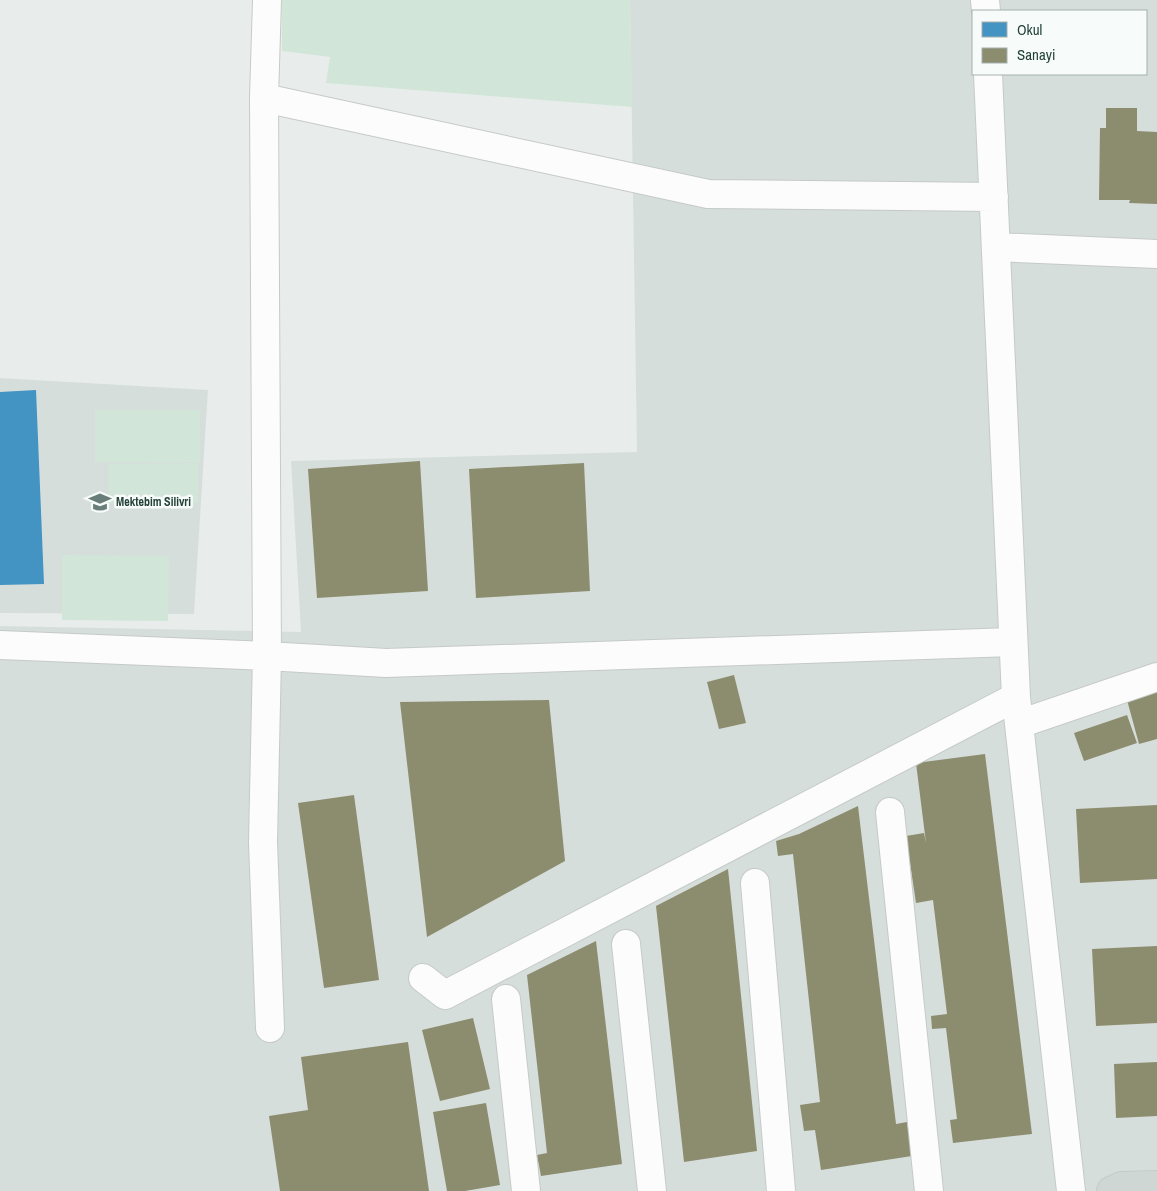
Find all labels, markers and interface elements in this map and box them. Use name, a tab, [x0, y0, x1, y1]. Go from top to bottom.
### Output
legend	[972, 10, 1147, 75]
text: Okul	[1017, 19, 1042, 40]
text: Sanayi	[1017, 44, 1055, 65]
school or university icon: Mektebim Silivri	[87, 489, 113, 515]
place label: Mektebim Silivri	[116, 494, 191, 510]

